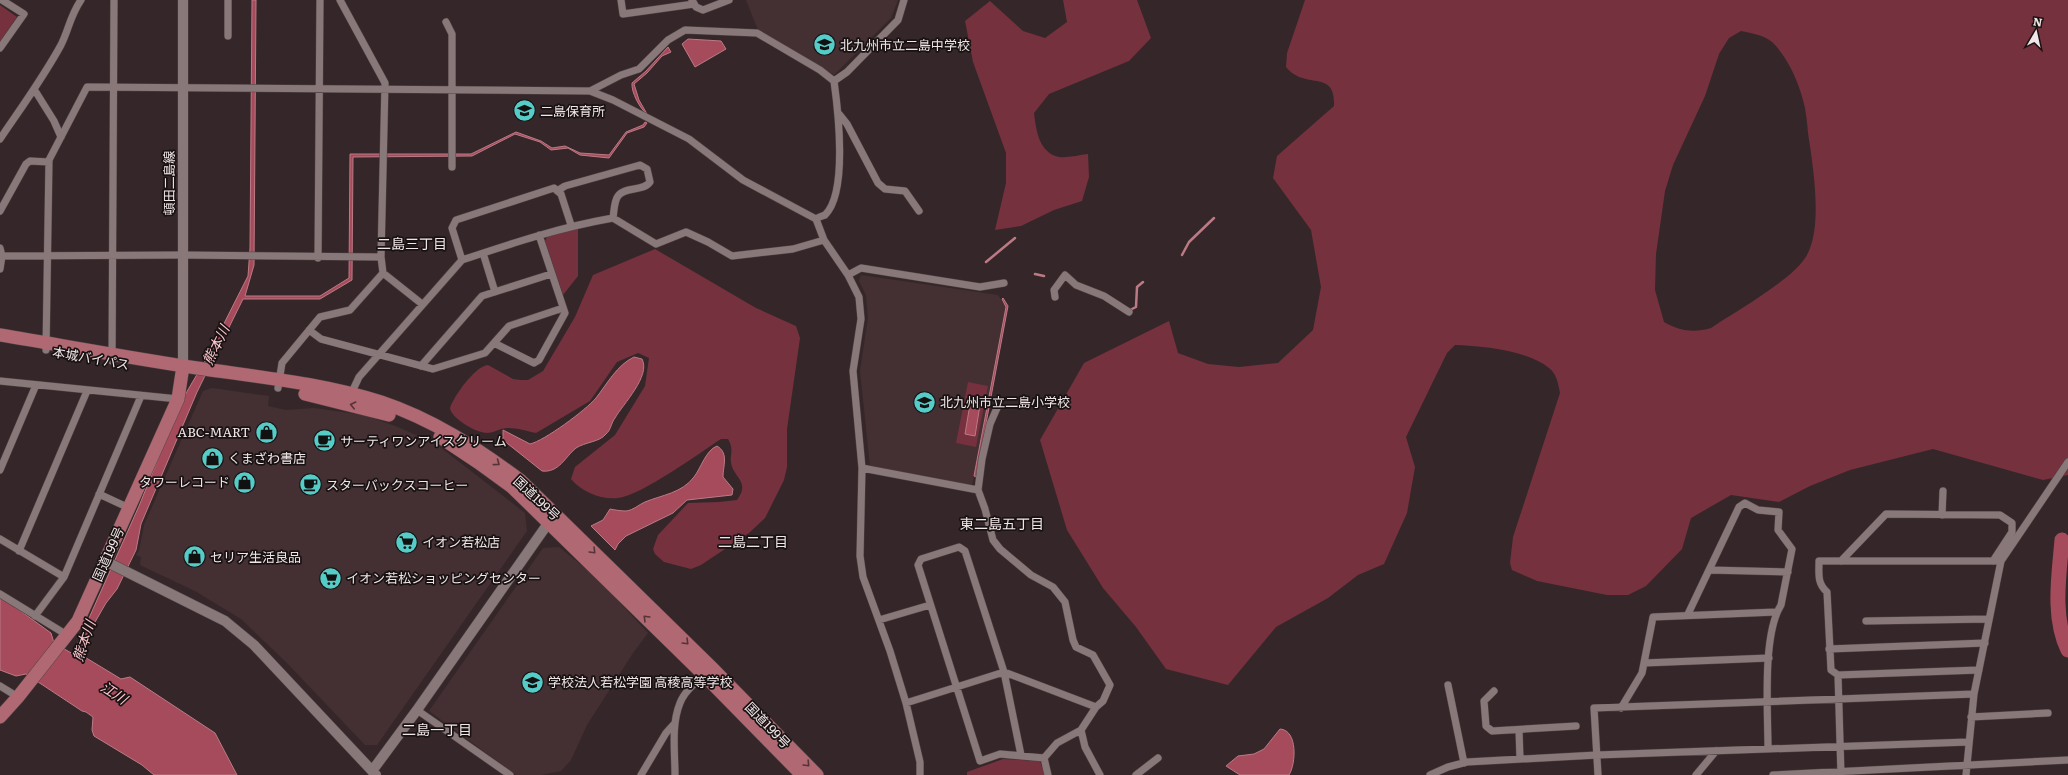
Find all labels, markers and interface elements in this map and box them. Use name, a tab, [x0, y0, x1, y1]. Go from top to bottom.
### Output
north arrow	[2016, 12, 2056, 52]
text: N	[2032, 13, 2044, 30]
school or university icon: 北九州市立二島中学校	[811, 32, 837, 58]
place label: 北九州市立二島中学校	[840, 35, 970, 54]
school or university icon: 二島保育所	[512, 98, 538, 124]
place label: 二島保育所	[540, 101, 605, 120]
street label: 頓田二島線	[159, 150, 178, 216]
district label: 二島三丁目	[377, 233, 447, 253]
water label: 熊本川	[197, 320, 234, 368]
street label: 本城バイパス	[51, 341, 131, 374]
school or university icon: 北九州市立二島小学校	[912, 389, 938, 415]
place label: 北九州市立二島小学校	[940, 392, 1070, 411]
one-way arrow	[350, 401, 357, 410]
shop icon: ABC-MART	[253, 419, 279, 445]
place label: ABC-MART	[178, 422, 250, 441]
cafe icon: サーティワンアイスクリーム	[312, 428, 338, 454]
place label: サーティワンアイスクリーム	[340, 431, 507, 450]
shop icon: くまざわ書店	[199, 445, 225, 471]
place label: くまざわ書店	[228, 448, 306, 467]
one-way arrow	[493, 458, 500, 465]
shop icon: タワーレコード	[232, 469, 258, 495]
street label: 国道199号	[510, 471, 565, 524]
place label: タワーレコード	[139, 472, 230, 491]
cafe icon: スターバックスコーヒー	[297, 472, 323, 498]
place label: スターバックスコーヒー	[326, 475, 468, 494]
district label: 東二島五丁目	[960, 513, 1044, 533]
street label: 国道199号	[87, 523, 128, 584]
supermarket icon: イオン若松店	[394, 529, 420, 555]
district label: 二島二丁目	[718, 531, 788, 551]
place label: イオン若松店	[422, 532, 500, 551]
shop icon: セリア生活良品	[182, 544, 208, 570]
one-way arrow	[588, 546, 596, 553]
place label: セリア生活良品	[210, 547, 301, 566]
supermarket icon: イオン若松ショッピングセンター	[317, 565, 343, 591]
place label: イオン若松ショッピングセンター	[346, 568, 541, 587]
one-way arrow	[643, 615, 651, 623]
water label: 熊本川	[67, 616, 100, 664]
one-way arrow	[681, 637, 689, 645]
school or university icon: 学校法人若松学園 高稜高等学校	[519, 669, 545, 695]
place label: 学校法人若松学園 高稜高等学校	[548, 672, 733, 691]
water label: 江川	[97, 676, 133, 709]
street label: 国道199号	[741, 697, 795, 752]
district label: 二島一丁目	[402, 719, 472, 739]
one-way arrow	[802, 759, 809, 767]

